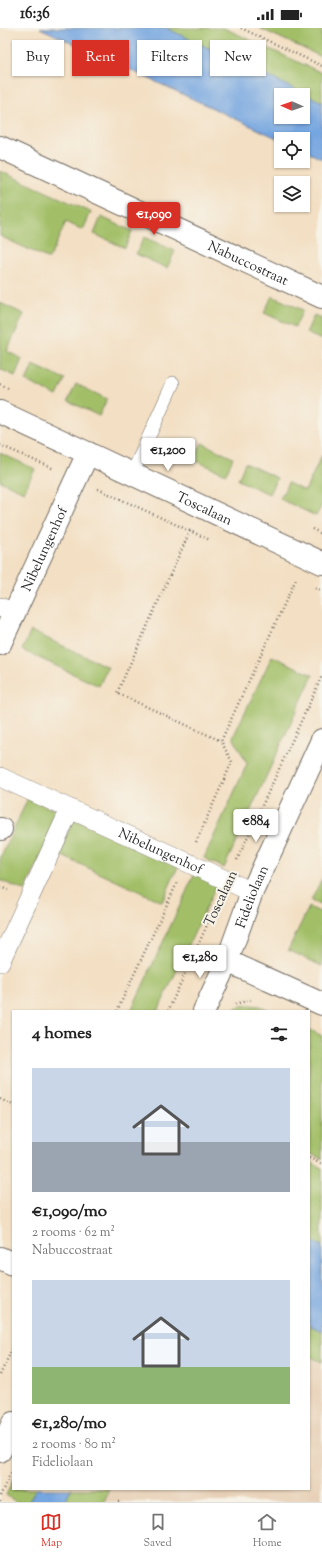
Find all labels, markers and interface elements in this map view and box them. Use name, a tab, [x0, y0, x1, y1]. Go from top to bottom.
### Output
text: 16:36	[20, 4, 50, 25]
chip: Buy	[12, 40, 64, 76]
chip: Rent	[72, 40, 129, 76]
chip: Filters	[137, 40, 202, 76]
chip: New	[210, 40, 266, 76]
north arrow	[274, 88, 310, 124]
map controls	[274, 88, 310, 212]
button: locate	[274, 132, 310, 168]
button: layers	[274, 176, 310, 212]
pin: €1,090	[121, 202, 187, 236]
text: €1,090	[136, 206, 172, 224]
street label: Nabuccostraat	[204, 237, 291, 292]
pin: €1,200	[135, 438, 201, 472]
text: €1,200	[150, 442, 186, 460]
street label: Toscalaan	[172, 488, 235, 532]
street label: Nibelungenhof	[18, 503, 74, 595]
pin: €884	[232, 809, 280, 843]
text: €884	[242, 813, 270, 831]
street label: Nibelungenhof	[115, 824, 207, 881]
street label: Fideliolaan	[232, 863, 275, 931]
street label: Toscalaan	[200, 868, 243, 930]
pin: €1,280	[167, 945, 233, 979]
text: €1,280	[182, 949, 218, 967]
text: 4 homes	[32, 1022, 92, 1046]
icon: filters	[268, 1023, 290, 1045]
icon: home	[125, 1094, 197, 1166]
text: €1,090/mo	[32, 1200, 107, 1224]
text: 2 rooms · 62 m²	[32, 1224, 115, 1242]
text: Nabuccostraat	[32, 1242, 112, 1260]
icon: home	[125, 1306, 197, 1378]
text: €1,280/mo	[32, 1412, 107, 1436]
text: 2 rooms · 80 m²	[32, 1436, 116, 1454]
text: Fideliolaan	[32, 1454, 93, 1472]
tab: Map	[40, 1511, 62, 1551]
tab: Saved	[143, 1511, 172, 1551]
tab: Home	[253, 1511, 282, 1551]

